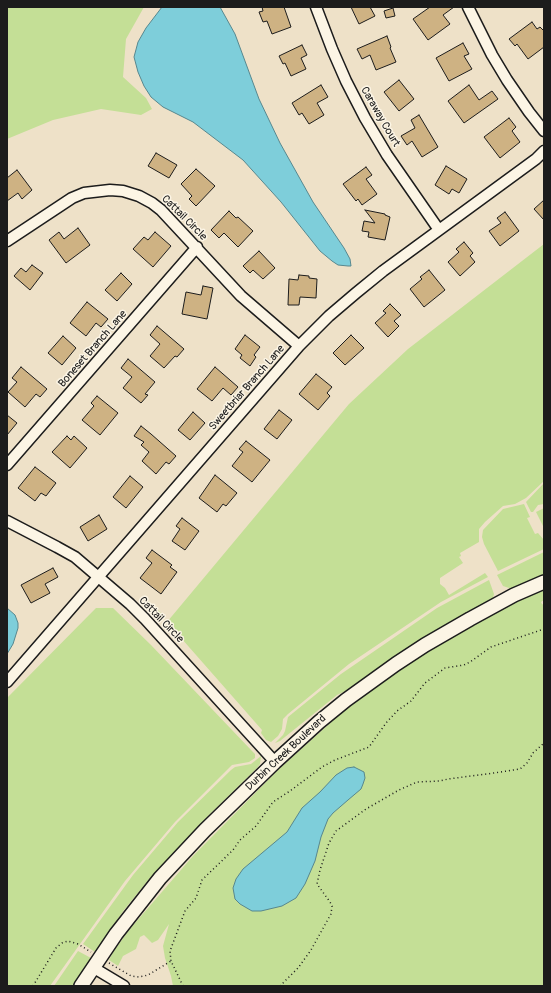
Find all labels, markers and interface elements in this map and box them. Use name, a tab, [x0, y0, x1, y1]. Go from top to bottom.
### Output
street label: Caraway Court	[357, 85, 403, 149]
street label: Cattail Circle	[159, 193, 209, 243]
street label: Boneset Branch Lane	[56, 308, 130, 390]
street label: Sweetbriar Branch Lane	[206, 343, 288, 433]
street label: Cattail Circle	[136, 594, 186, 646]
street label: Durbin Creek Boulevard	[243, 712, 329, 794]

